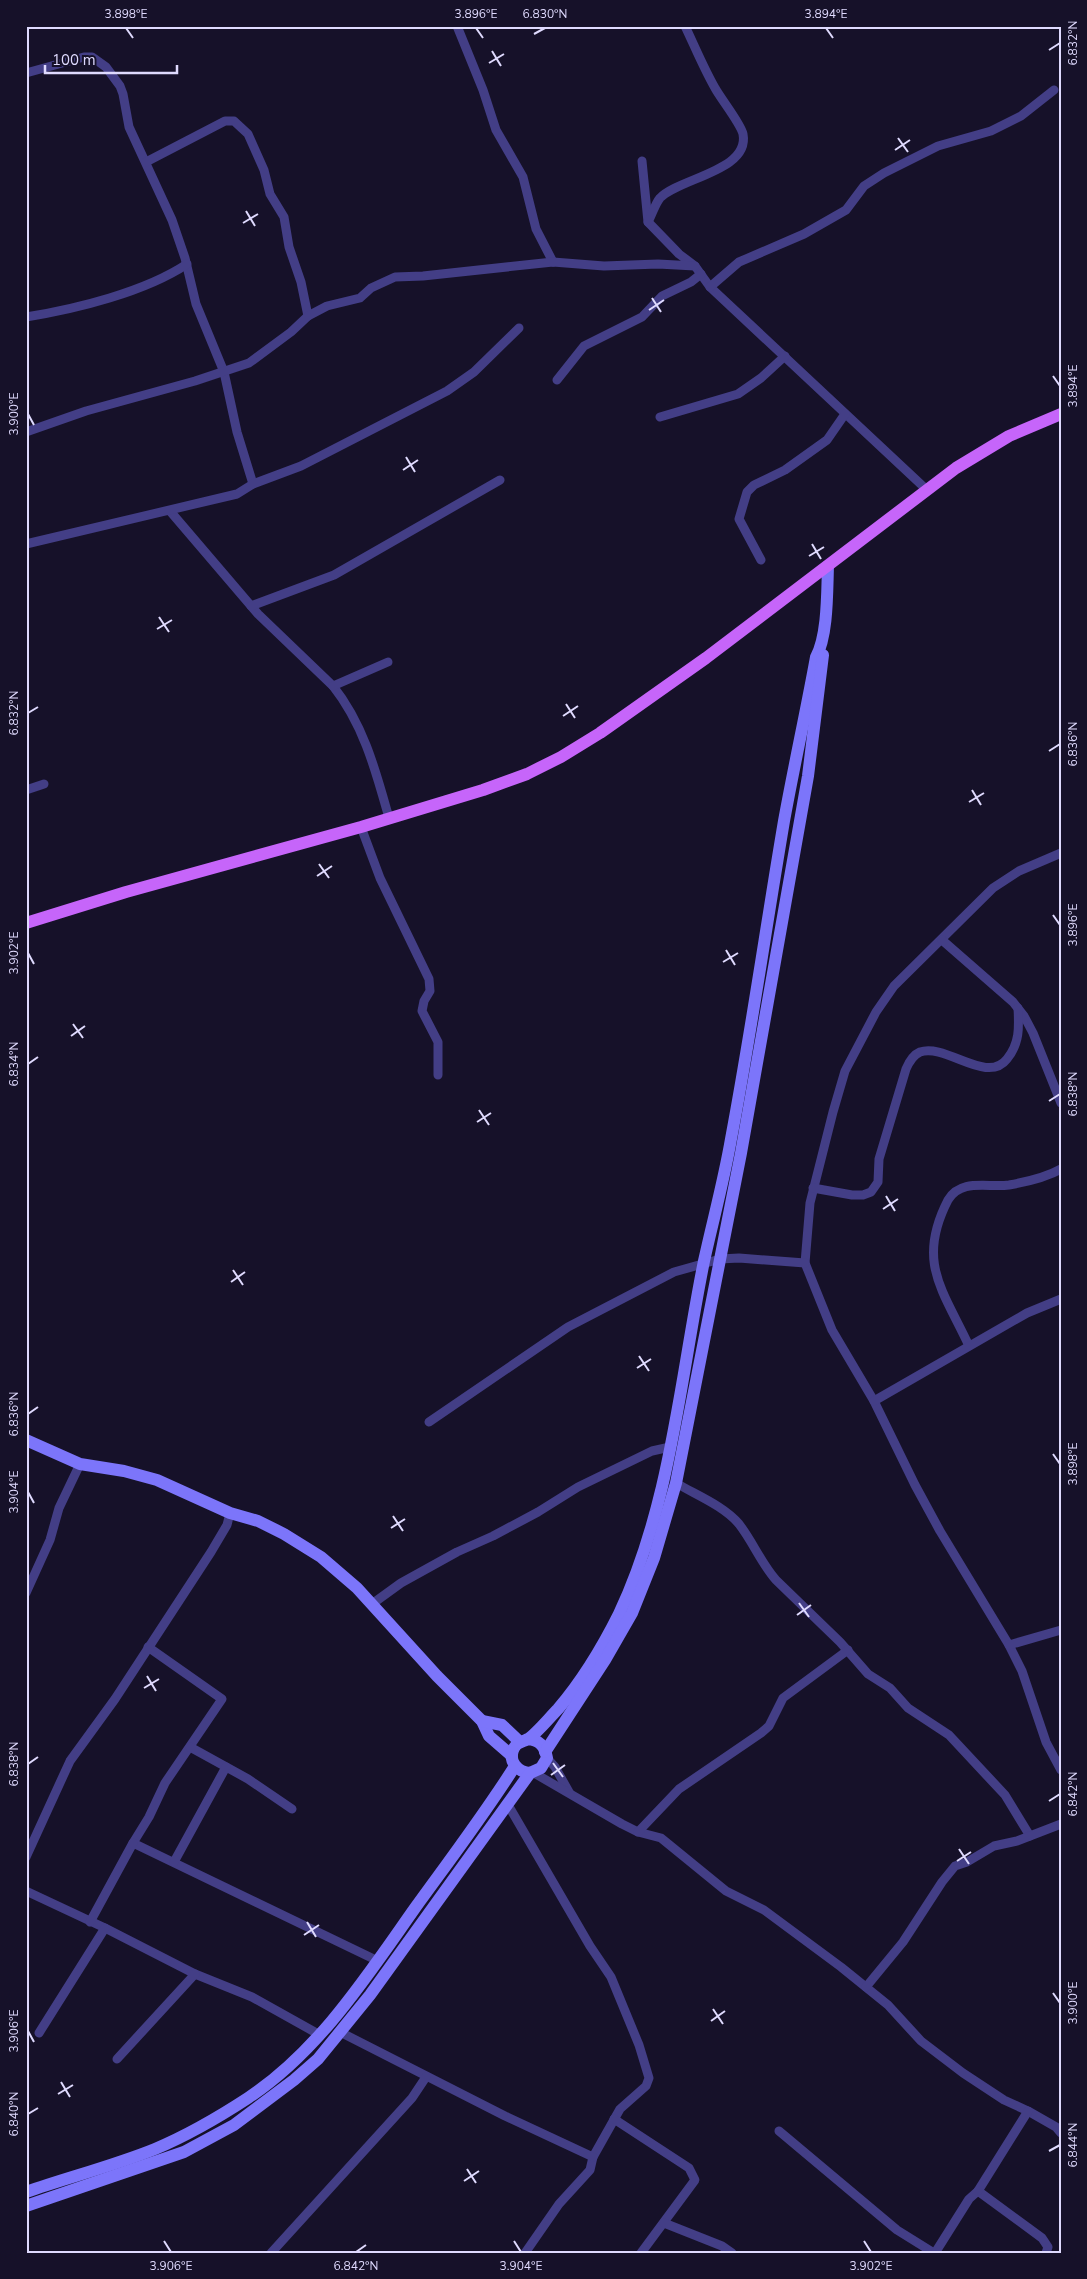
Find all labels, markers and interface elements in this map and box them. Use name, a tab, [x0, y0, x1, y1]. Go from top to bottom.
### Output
text: 3.898°E	[105, 6, 147, 22]
text: 3.896°E	[455, 6, 497, 22]
text: 6.830°N	[523, 6, 567, 22]
text: 3.894°E	[805, 6, 847, 22]
text: 6.832°N	[1065, 21, 1081, 65]
scale bar	[45, 42, 178, 74]
text: 100 m	[52, 50, 96, 70]
text: 3.894°E	[1065, 365, 1081, 407]
text: 3.900°E	[6, 393, 22, 435]
text: 6.832°N	[6, 691, 22, 735]
text: 6.836°N	[1065, 722, 1081, 766]
text: 3.896°E	[1065, 904, 1081, 946]
text: 3.902°E	[6, 932, 22, 974]
text: 6.834°N	[6, 1042, 22, 1086]
text: 6.838°N	[1065, 1072, 1081, 1116]
text: 6.836°N	[6, 1392, 22, 1436]
text: 3.898°E	[1065, 1443, 1081, 1485]
text: 3.904°E	[6, 1471, 22, 1513]
text: 6.838°N	[6, 1742, 22, 1786]
text: 6.842°N	[1065, 1772, 1081, 1816]
text: 3.900°E	[1065, 1982, 1081, 2024]
text: 3.906°E	[6, 2010, 22, 2052]
text: 6.840°N	[6, 2092, 22, 2136]
text: 6.844°N	[1065, 2123, 1081, 2167]
text: 3.906°E	[150, 2258, 192, 2274]
text: 6.842°N	[334, 2258, 378, 2274]
text: 3.904°E	[500, 2258, 542, 2274]
text: 3.902°E	[850, 2258, 892, 2274]

